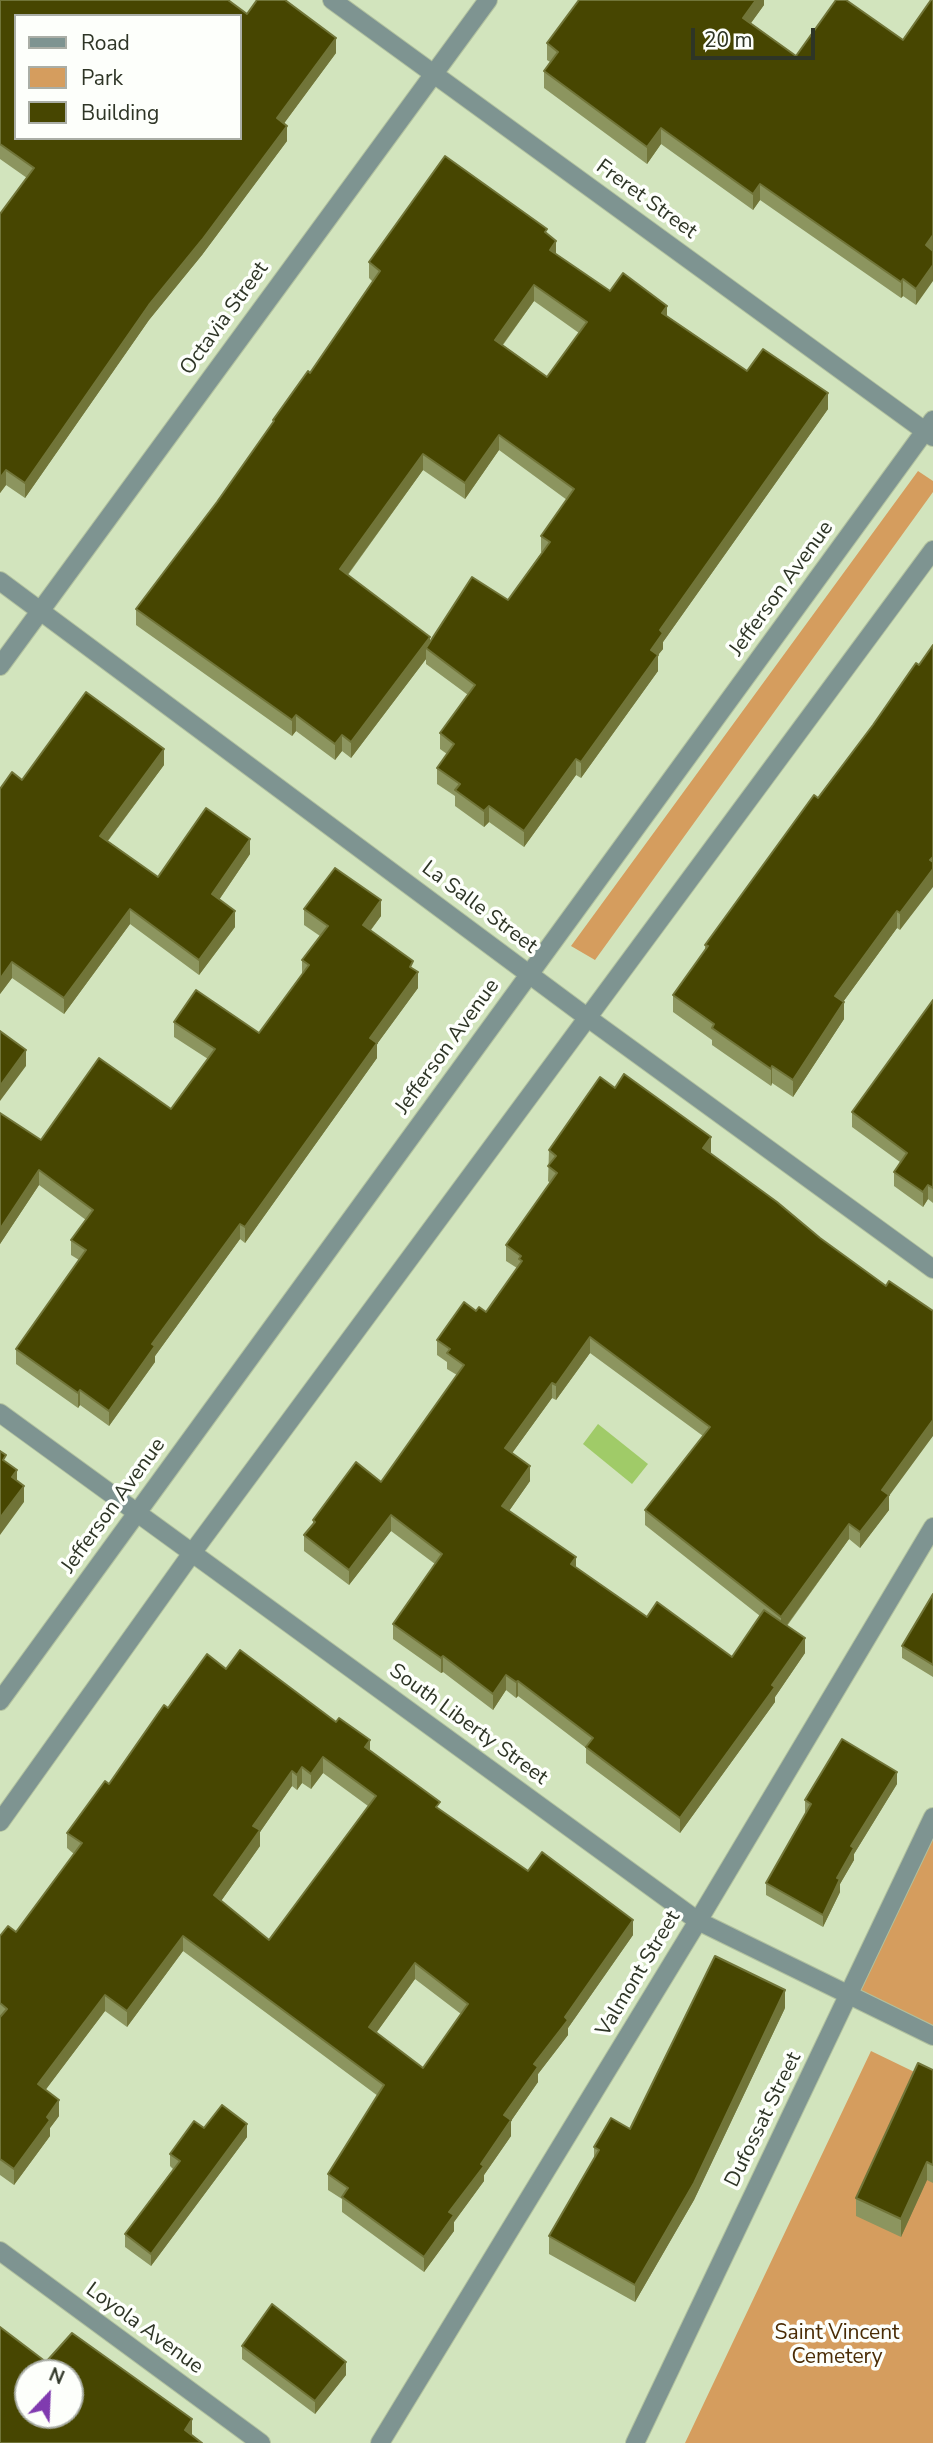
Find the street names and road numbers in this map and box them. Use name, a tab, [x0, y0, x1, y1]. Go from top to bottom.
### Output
street label: Freret Street	[591, 155, 701, 245]
street label: Octavia Street	[176, 258, 274, 380]
street label: Jefferson Avenue	[725, 517, 839, 661]
street label: La Salle Street	[416, 856, 542, 960]
street label: Jefferson Avenue	[391, 975, 505, 1119]
street label: Jefferson Avenue	[57, 1434, 171, 1578]
street label: South Liberty Street	[384, 1659, 552, 1791]
street label: Valmont Street	[592, 1907, 686, 2041]
street label: Dufossat Street	[720, 2048, 808, 2192]
street label: Loyola Avenue	[80, 2278, 208, 2380]

